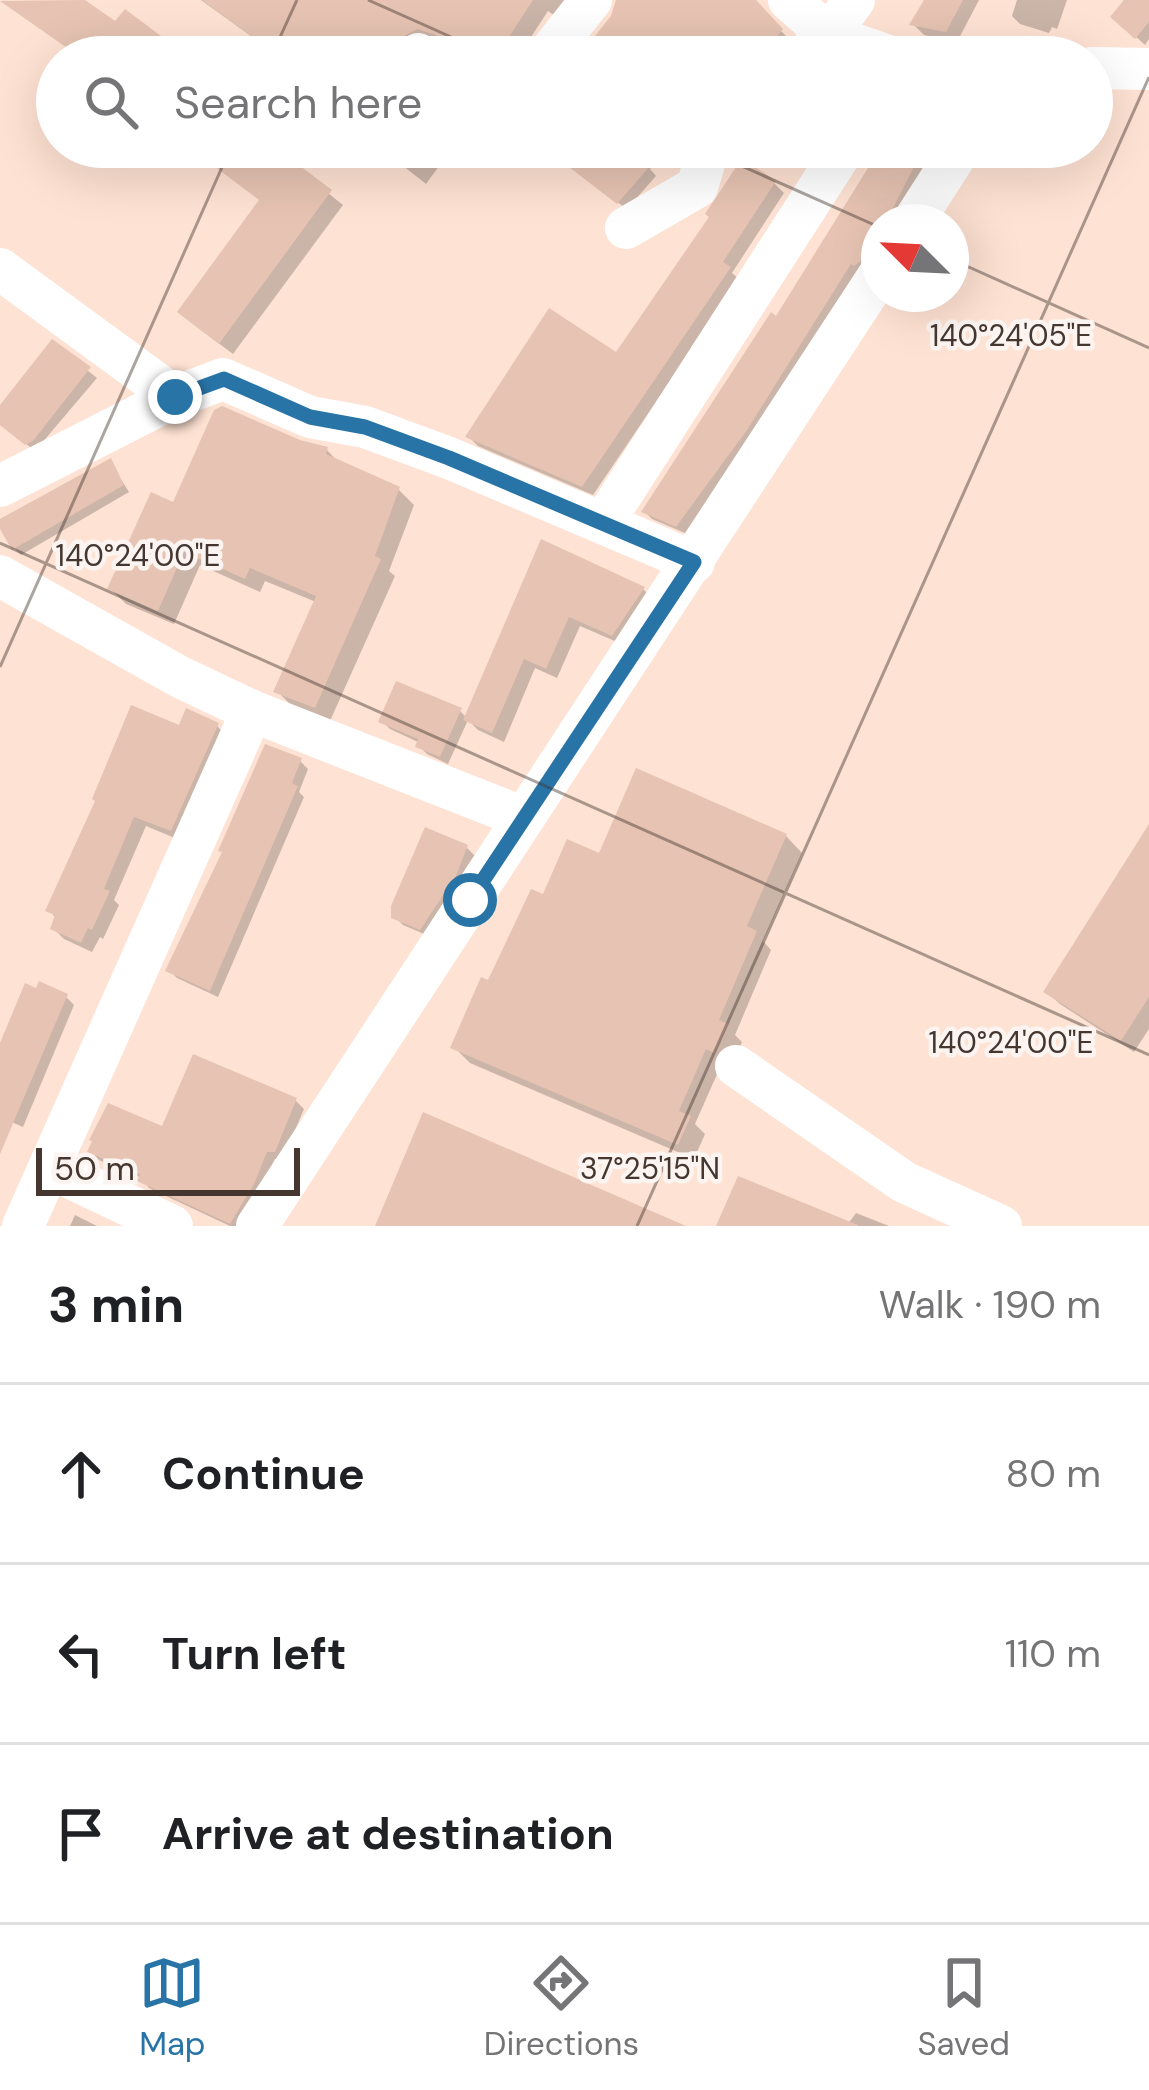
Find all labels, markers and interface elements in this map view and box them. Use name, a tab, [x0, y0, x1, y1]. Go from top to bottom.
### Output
search box	[36, 36, 1113, 168]
icon: search	[78, 69, 144, 135]
text: Search here	[174, 73, 422, 132]
north arrow	[861, 204, 969, 312]
text: 140°24'05"E	[930, 316, 1092, 355]
route end	[148, 370, 202, 424]
text: 140°24'00"E	[56, 536, 220, 575]
route start	[443, 873, 497, 927]
text: 140°24'00"E	[929, 1023, 1093, 1062]
scale bar	[36, 1142, 300, 1195]
text: 50 m	[54, 1147, 135, 1190]
text: 37°25'15"N	[580, 1149, 720, 1188]
text: 3 min	[48, 1271, 184, 1338]
text: Walk · 190 m	[879, 1279, 1101, 1330]
icon: ahead	[48, 1441, 114, 1507]
text: Continue	[162, 1444, 365, 1503]
text: 80 m	[1005, 1448, 1101, 1499]
icon: left	[48, 1621, 114, 1687]
text: Turn left	[162, 1624, 346, 1683]
text: 110 m	[1005, 1628, 1101, 1679]
icon: arrive	[48, 1801, 114, 1867]
text: Arrive at destination	[162, 1804, 614, 1863]
tab: Map	[139, 1950, 206, 2065]
tab: Directions	[484, 1950, 639, 2065]
tab: Saved	[917, 1950, 1010, 2065]

